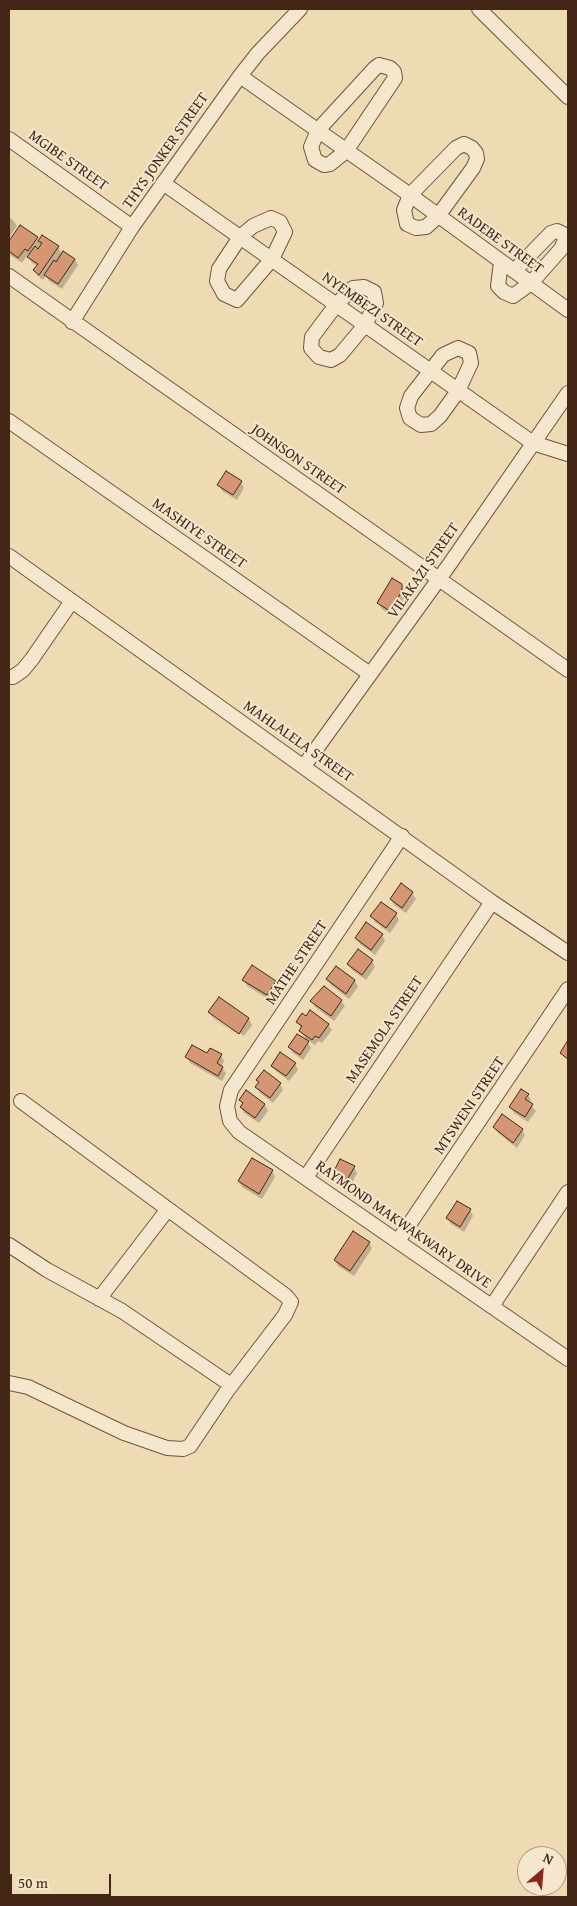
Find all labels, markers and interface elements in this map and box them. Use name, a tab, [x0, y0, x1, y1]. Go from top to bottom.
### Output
street label: THYS JONKER STREET	[119, 89, 213, 213]
street label: MGIBE STREET	[25, 127, 111, 195]
street label: RADEBE STREET	[454, 204, 546, 278]
street label: NYEMBEZI STREET	[318, 269, 426, 351]
street label: JOHNSON STREET	[247, 421, 349, 499]
street label: MASHIYE STREET	[148, 495, 250, 573]
street label: VILAKAZI STREET	[384, 520, 464, 622]
street label: MAHLALELA STREET	[239, 697, 357, 787]
street label: MATHE STREET	[262, 917, 332, 1009]
street label: MASEMOLA STREET	[342, 973, 428, 1087]
street label: MTSWENI STREET	[431, 1054, 509, 1158]
street label: RAYMOND MAKWAKWARY DRIVE	[312, 1157, 494, 1293]
north arrow	[517, 1846, 567, 1896]
text: N	[540, 1847, 557, 1870]
scale bar	[12, 1864, 114, 1896]
text: 50 m	[18, 1872, 48, 1893]

